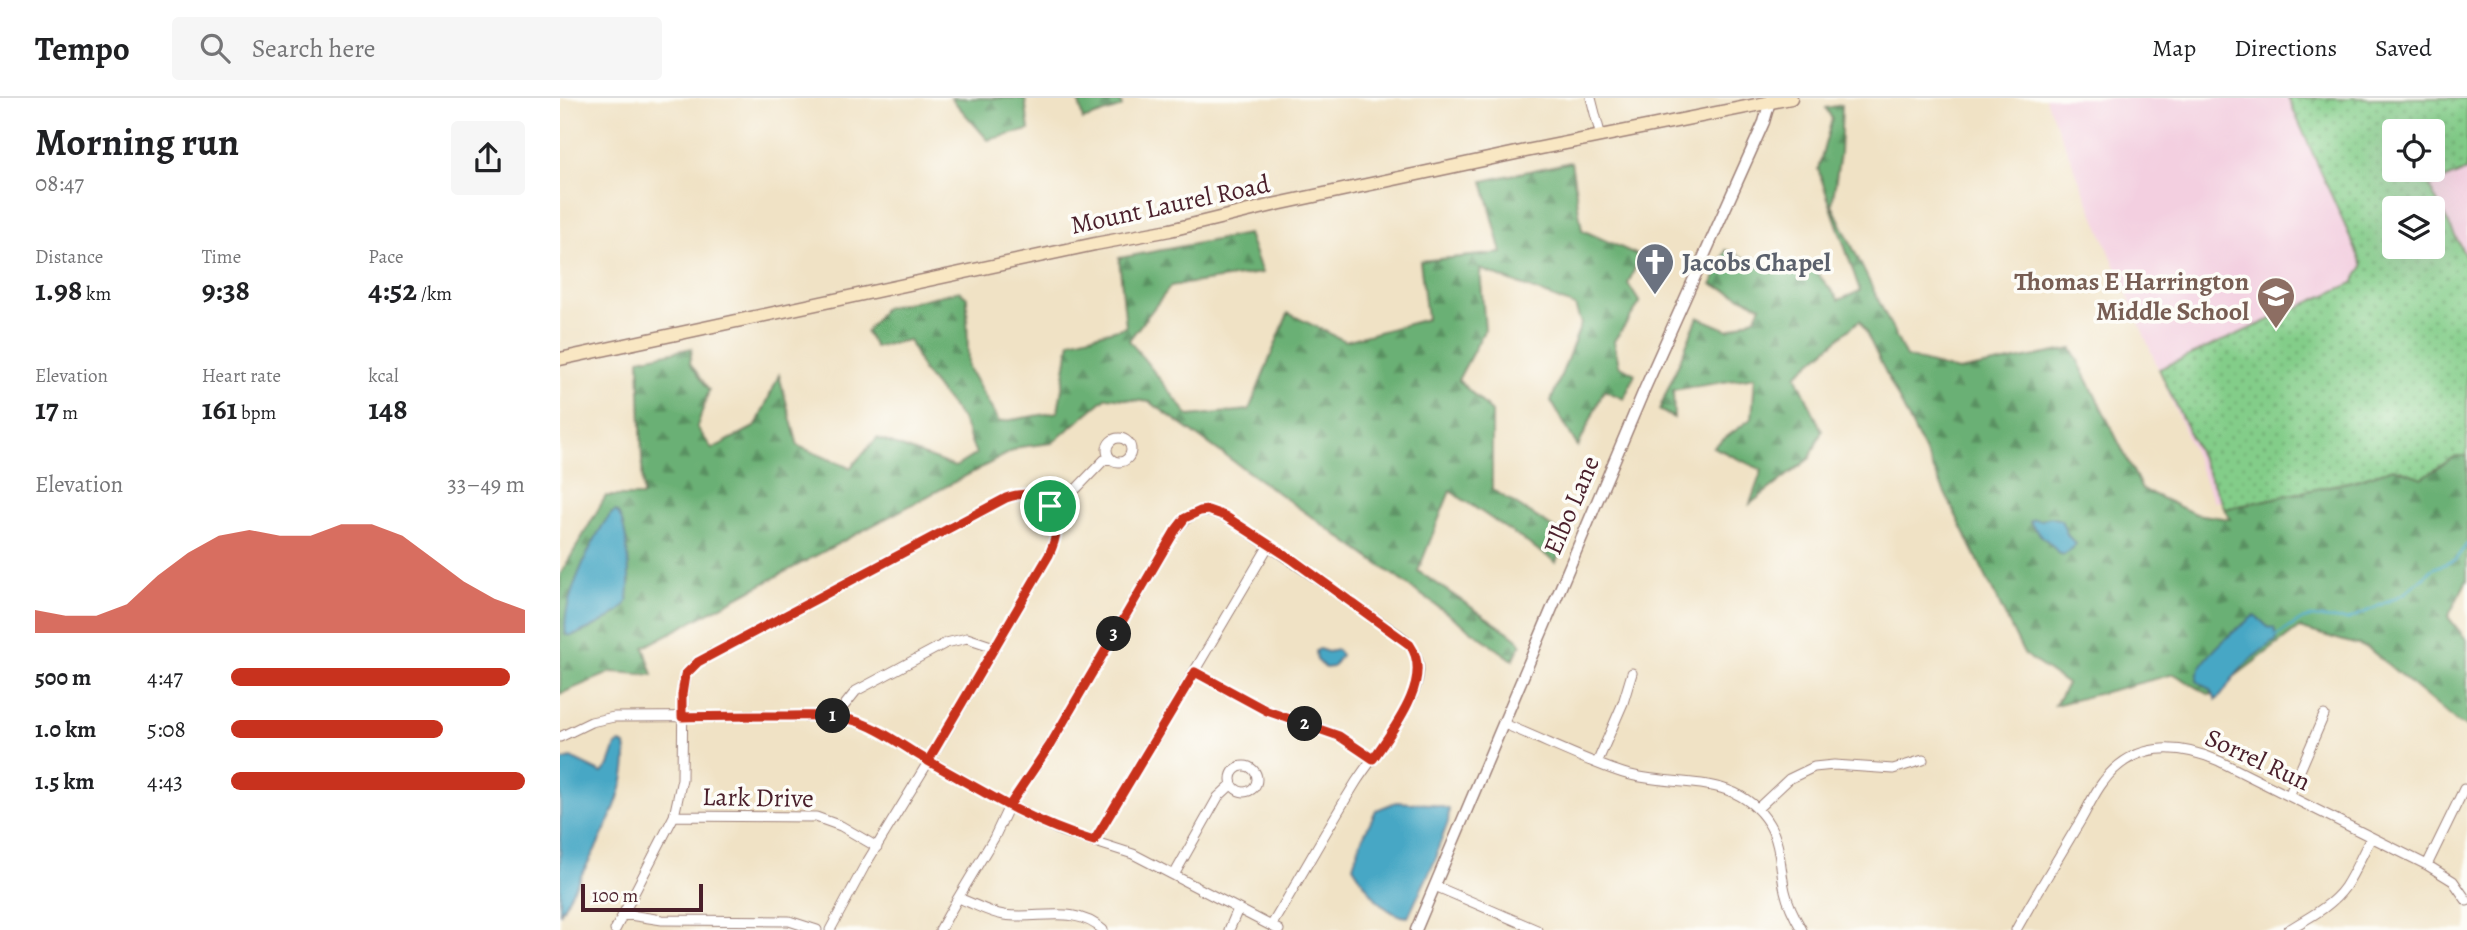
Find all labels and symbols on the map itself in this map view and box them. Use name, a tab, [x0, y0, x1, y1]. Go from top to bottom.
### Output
street label: Mount Laurel Road	[1067, 166, 1273, 243]
church icon: Jacobs Chapel	[1634, 241, 1676, 296]
place label: Jacobs Chapel	[1682, 245, 1831, 280]
place label: Thomas E Harrington Middle School	[2014, 264, 2249, 329]
school or university icon: Thomas E Harrington Middle School	[2255, 275, 2297, 330]
street label: Elbo Lane	[1535, 450, 1608, 560]
pin	[1020, 476, 1080, 536]
pin: 3	[1096, 616, 1132, 652]
pin: 1	[816, 698, 850, 734]
pin: 2	[1288, 706, 1322, 742]
street label: Sorrel Run	[2199, 720, 2316, 799]
street label: Lark Drive	[702, 779, 814, 816]
scale bar	[581, 881, 704, 913]

